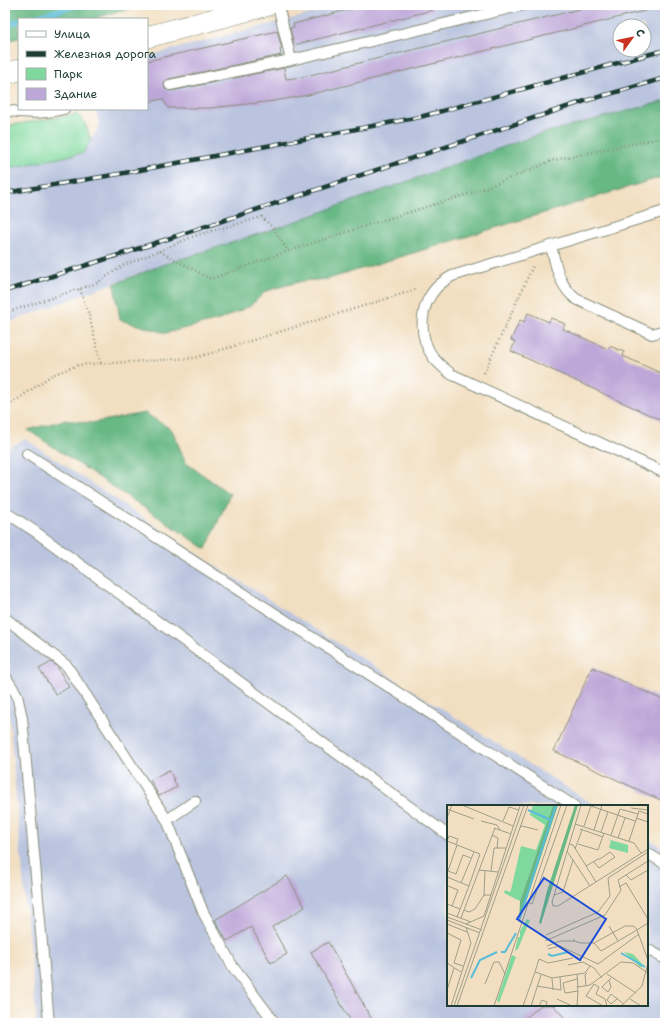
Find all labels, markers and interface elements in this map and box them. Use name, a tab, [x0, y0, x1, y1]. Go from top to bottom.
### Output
legend	[18, 18, 148, 110]
north arrow	[612, 18, 652, 58]
text: Улица	[54, 26, 91, 42]
text: С	[632, 26, 648, 40]
text: Железная дорога	[54, 46, 157, 62]
text: Парк	[54, 66, 83, 82]
text: Здание	[54, 86, 98, 102]
inset map	[447, 805, 648, 1006]

